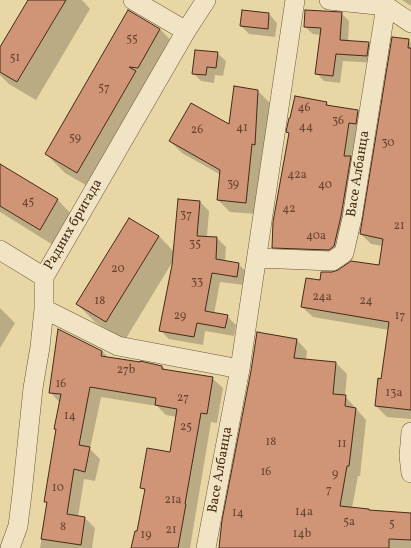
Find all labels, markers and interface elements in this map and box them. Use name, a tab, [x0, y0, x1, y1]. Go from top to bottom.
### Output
house number: 55	[126, 33, 138, 47]
house number: 51	[10, 52, 20, 66]
house number: 57	[98, 82, 110, 96]
house number: 46	[297, 102, 311, 116]
house number: 36	[332, 115, 344, 129]
house number: 44	[299, 121, 313, 135]
house number: 41	[236, 122, 248, 136]
house number: 26	[191, 124, 203, 138]
street label: Васе Албанца	[344, 130, 374, 218]
house number: 59	[69, 132, 81, 146]
house number: 30	[381, 137, 395, 151]
house number: 42a	[287, 169, 307, 183]
street label: Радних бригада	[41, 177, 107, 273]
house number: 39	[227, 178, 239, 192]
house number: 40	[318, 179, 332, 193]
house number: 45	[22, 196, 34, 210]
house number: 42	[282, 203, 296, 217]
house number: 37	[180, 209, 192, 223]
house number: 21	[393, 220, 405, 234]
house number: 40a	[306, 230, 326, 244]
house number: 35	[189, 238, 201, 252]
house number: 20	[111, 263, 125, 277]
house number: 33	[191, 276, 203, 290]
house number: 24a	[312, 291, 332, 305]
house number: 18	[95, 295, 105, 309]
house number: 24	[359, 295, 373, 309]
house number: 29	[174, 310, 186, 324]
house number: 17	[395, 310, 405, 324]
house number: 27b	[117, 364, 135, 378]
house number: 16	[56, 378, 66, 392]
house number: 13a	[386, 387, 402, 401]
house number: 27	[177, 392, 189, 406]
house number: 14	[64, 410, 76, 424]
house number: 25	[180, 421, 192, 435]
street label: Васе Албанца	[205, 425, 237, 515]
house number: 18	[266, 436, 276, 450]
house number: 11	[337, 438, 347, 452]
house number: 16	[261, 466, 271, 480]
house number: 9	[332, 468, 338, 482]
house number: 10	[52, 482, 64, 496]
house number: 7	[326, 484, 332, 498]
house number: 21a	[164, 494, 182, 508]
house number: 14a	[295, 506, 313, 520]
house number: 14	[232, 507, 244, 521]
house number: 5a	[343, 516, 355, 530]
house number: 5	[389, 518, 395, 532]
house number: 8	[60, 521, 66, 535]
house number: 21	[165, 524, 177, 538]
house number: 14b	[293, 528, 311, 542]
house number: 19	[141, 529, 151, 543]

